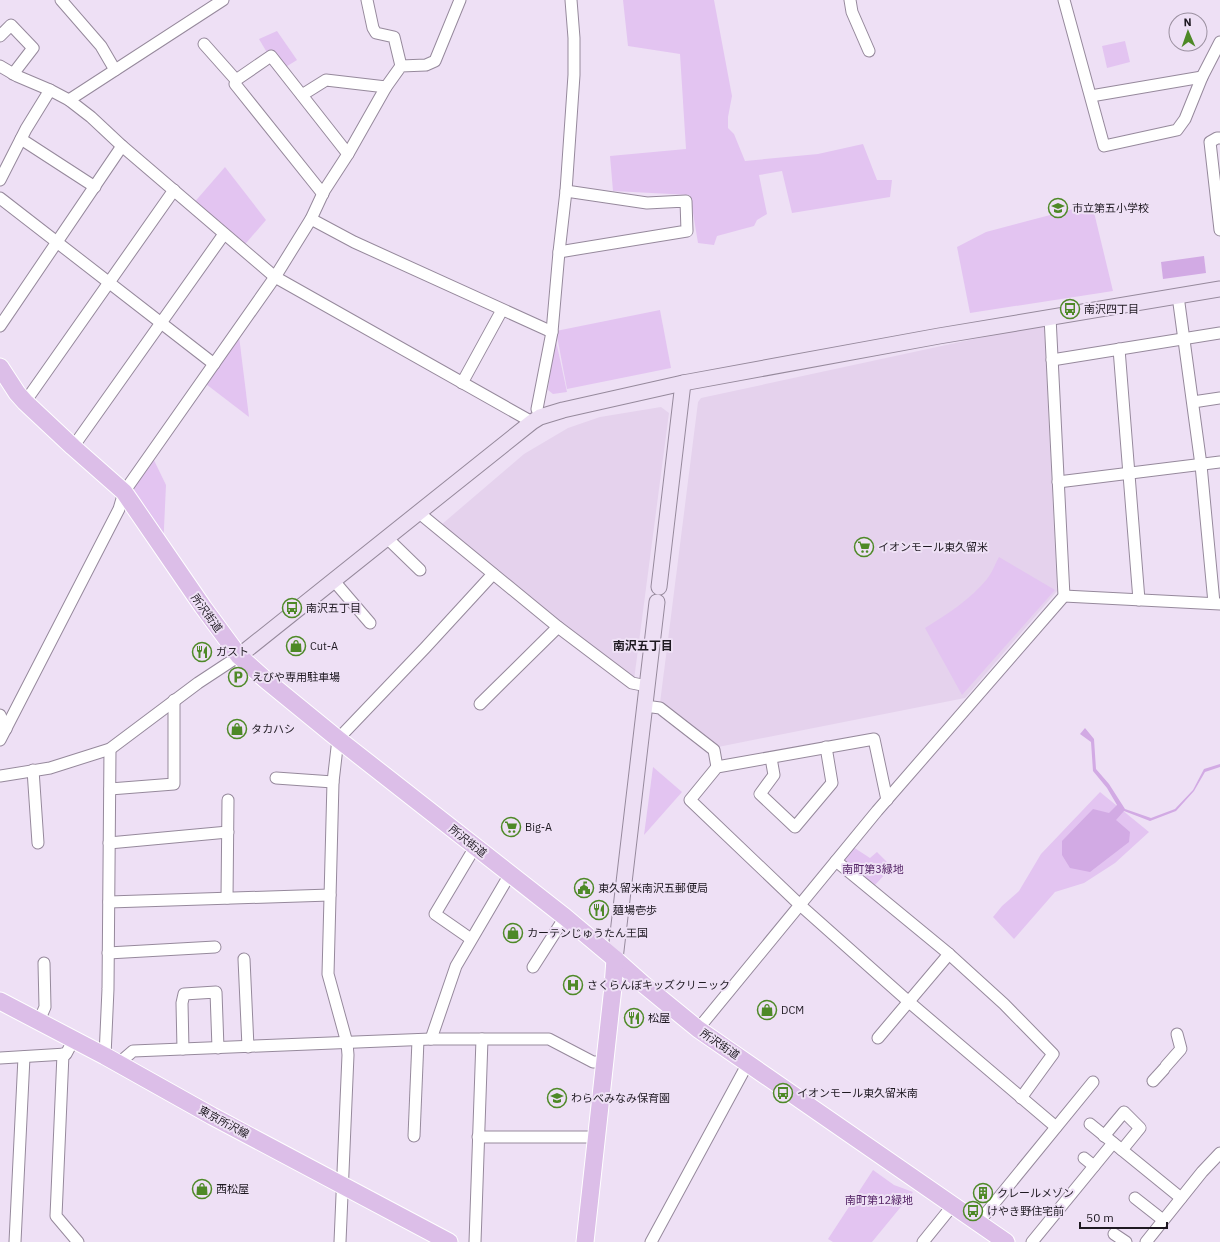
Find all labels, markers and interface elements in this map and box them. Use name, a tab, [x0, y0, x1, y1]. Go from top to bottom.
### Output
north arrow	[1168, 12, 1208, 52]
text: N	[1183, 15, 1192, 29]
school or university icon: 市立第五小学校	[1047, 197, 1069, 219]
place label: 市立第五小学校	[1072, 201, 1149, 215]
bus stop icon: 南沢四丁目	[1059, 298, 1081, 320]
place label: 南沢四丁目	[1084, 302, 1139, 316]
supermarket icon: イオンモール東久留米	[853, 536, 875, 558]
place label: イオンモール東久留米	[878, 540, 988, 554]
street label: 所沢街道	[188, 591, 226, 635]
bus stop icon: 南沢五丁目	[281, 597, 303, 619]
place label: 南沢五丁目	[306, 601, 361, 615]
shop icon: Cut-A	[285, 635, 307, 657]
district label: 南沢五丁目	[613, 638, 673, 653]
place label: Cut-A	[310, 639, 338, 653]
restaurant icon: ガスト	[191, 641, 213, 663]
place label: ガスト	[216, 645, 249, 659]
parking icon: えびや専用駐車場	[227, 666, 249, 688]
place label: えびや専用駐車場	[252, 670, 340, 684]
shop icon: タカハシ	[226, 718, 248, 740]
place label: タカハシ	[251, 722, 295, 736]
supermarket icon: Big-A	[500, 816, 522, 838]
place label: Big-A	[525, 820, 552, 834]
street label: 所沢街道	[446, 822, 490, 860]
park label: 南町第3緑地	[842, 862, 904, 876]
public building icon: 東久留米南沢五郵便局	[573, 877, 595, 899]
place label: 東久留米南沢五郵便局	[598, 881, 708, 895]
restaurant icon: 麺場壱歩	[588, 899, 610, 921]
place label: 麺場壱歩	[613, 903, 657, 917]
shop icon: カーテンじゅうたん王国	[502, 922, 524, 944]
place label: カーテンじゅうたん王国	[527, 926, 648, 940]
hospital icon: さくらんぼキッズクリニック	[562, 974, 584, 996]
place label: さくらんぼキッズクリニック	[587, 978, 730, 992]
shop icon: DCM	[756, 999, 778, 1021]
place label: DCM	[781, 1003, 804, 1017]
restaurant icon: 松屋	[623, 1007, 645, 1029]
place label: 松屋	[648, 1011, 670, 1025]
street label: 所沢街道	[698, 1026, 742, 1062]
bus stop icon: イオンモール東久留米南	[772, 1082, 794, 1104]
place label: イオンモール東久留米南	[797, 1086, 918, 1100]
school or university icon: わらべみなみ保育園	[546, 1087, 568, 1109]
place label: わらべみなみ保育園	[571, 1091, 670, 1105]
street label: 東京所沢線	[196, 1103, 252, 1141]
shop icon: 西松屋	[191, 1178, 213, 1200]
place label: 西松屋	[216, 1182, 249, 1196]
building icon: クレールメゾン	[972, 1182, 994, 1204]
place label: クレールメゾン	[997, 1186, 1074, 1200]
park label: 南町第12緑地	[845, 1193, 913, 1207]
bus stop icon: けやき野住宅前	[962, 1200, 984, 1222]
place label: けやき野住宅前	[987, 1204, 1064, 1218]
scale bar	[1080, 1204, 1167, 1230]
text: 50 m	[1086, 1210, 1114, 1225]

